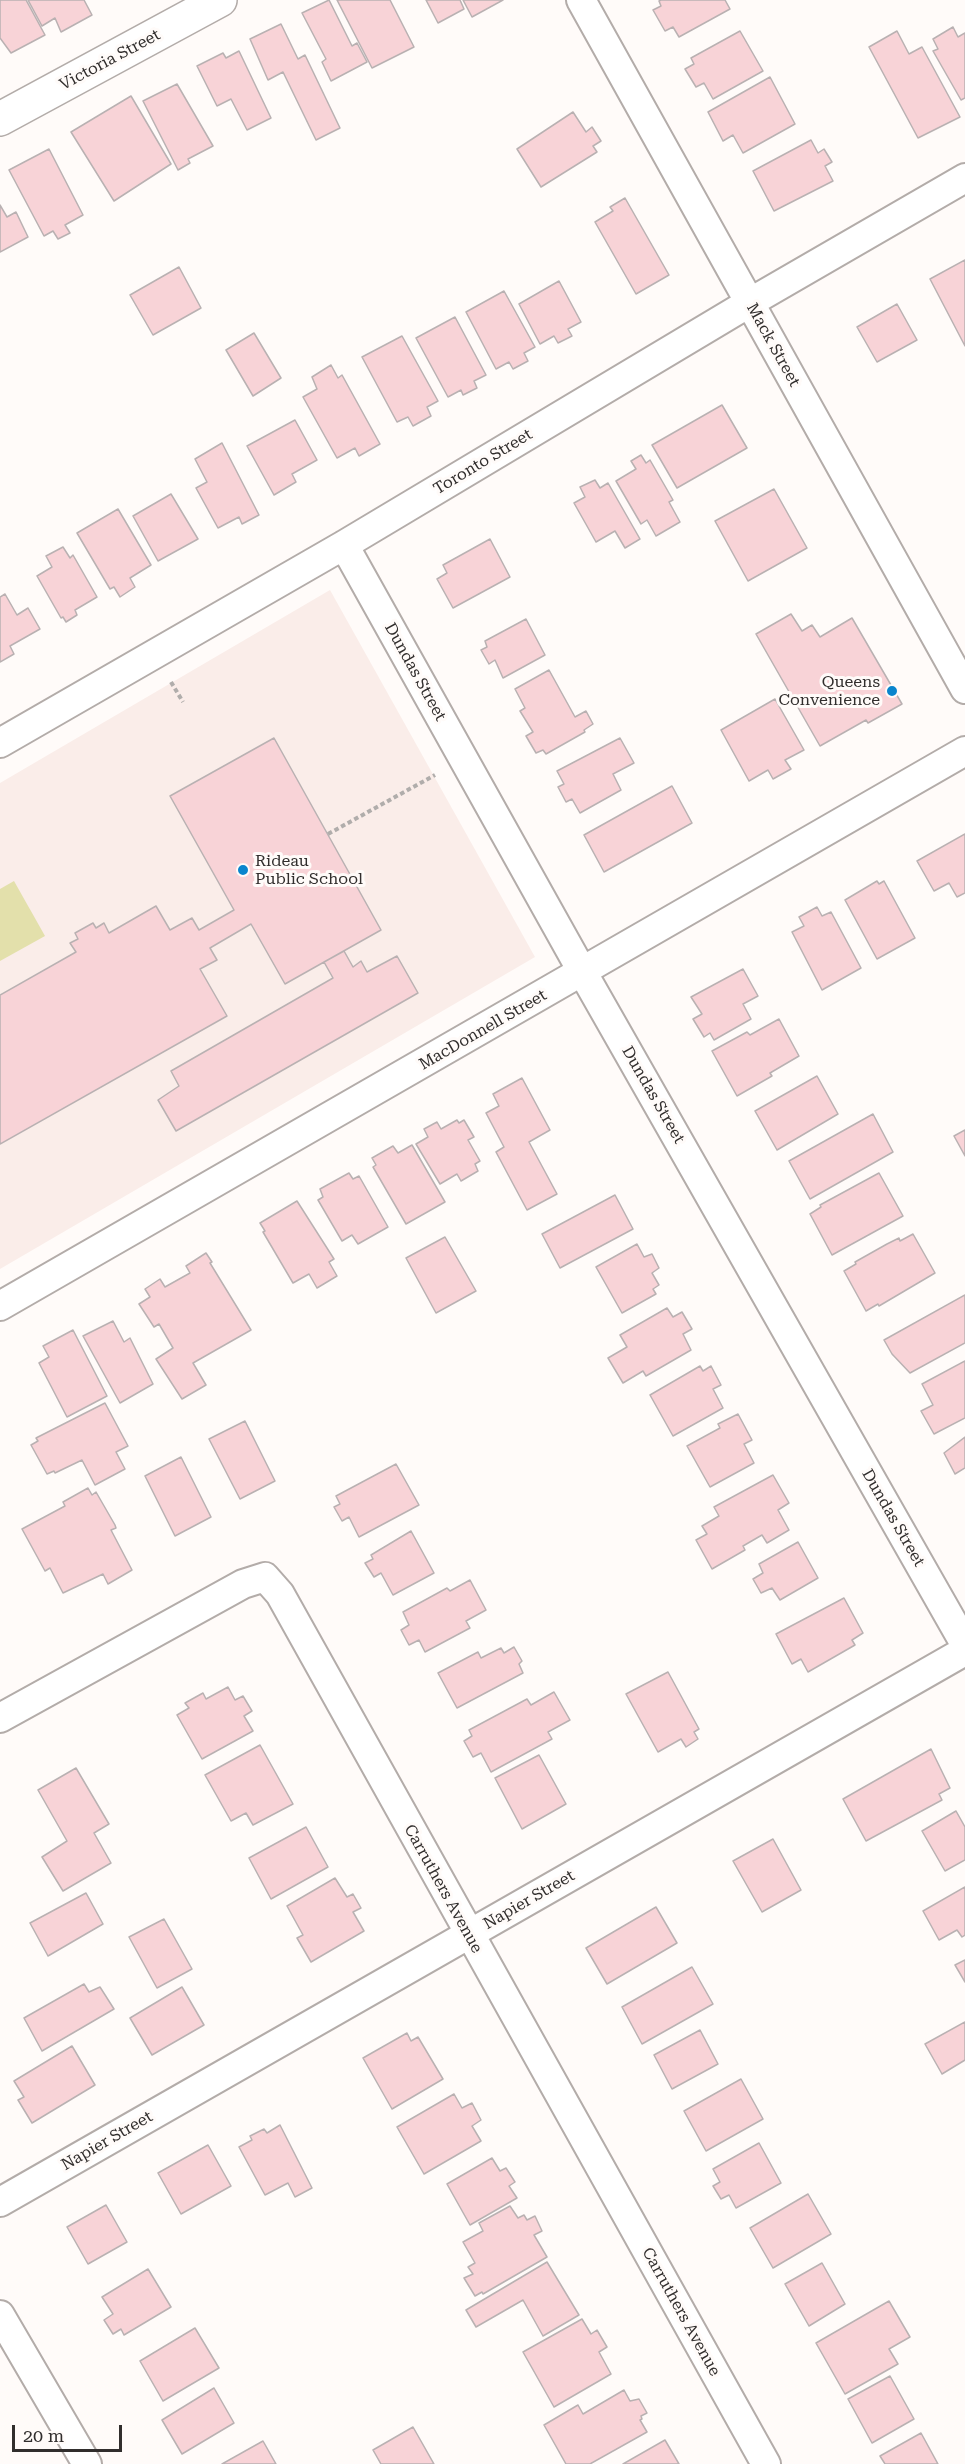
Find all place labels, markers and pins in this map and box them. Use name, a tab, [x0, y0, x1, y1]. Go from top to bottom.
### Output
place label: Queens Convenience	[778, 672, 880, 710]
marker: Queens Convenience	[885, 684, 899, 698]
place label: Rideau Public School	[255, 851, 363, 889]
marker: Rideau Public School	[236, 863, 250, 877]

